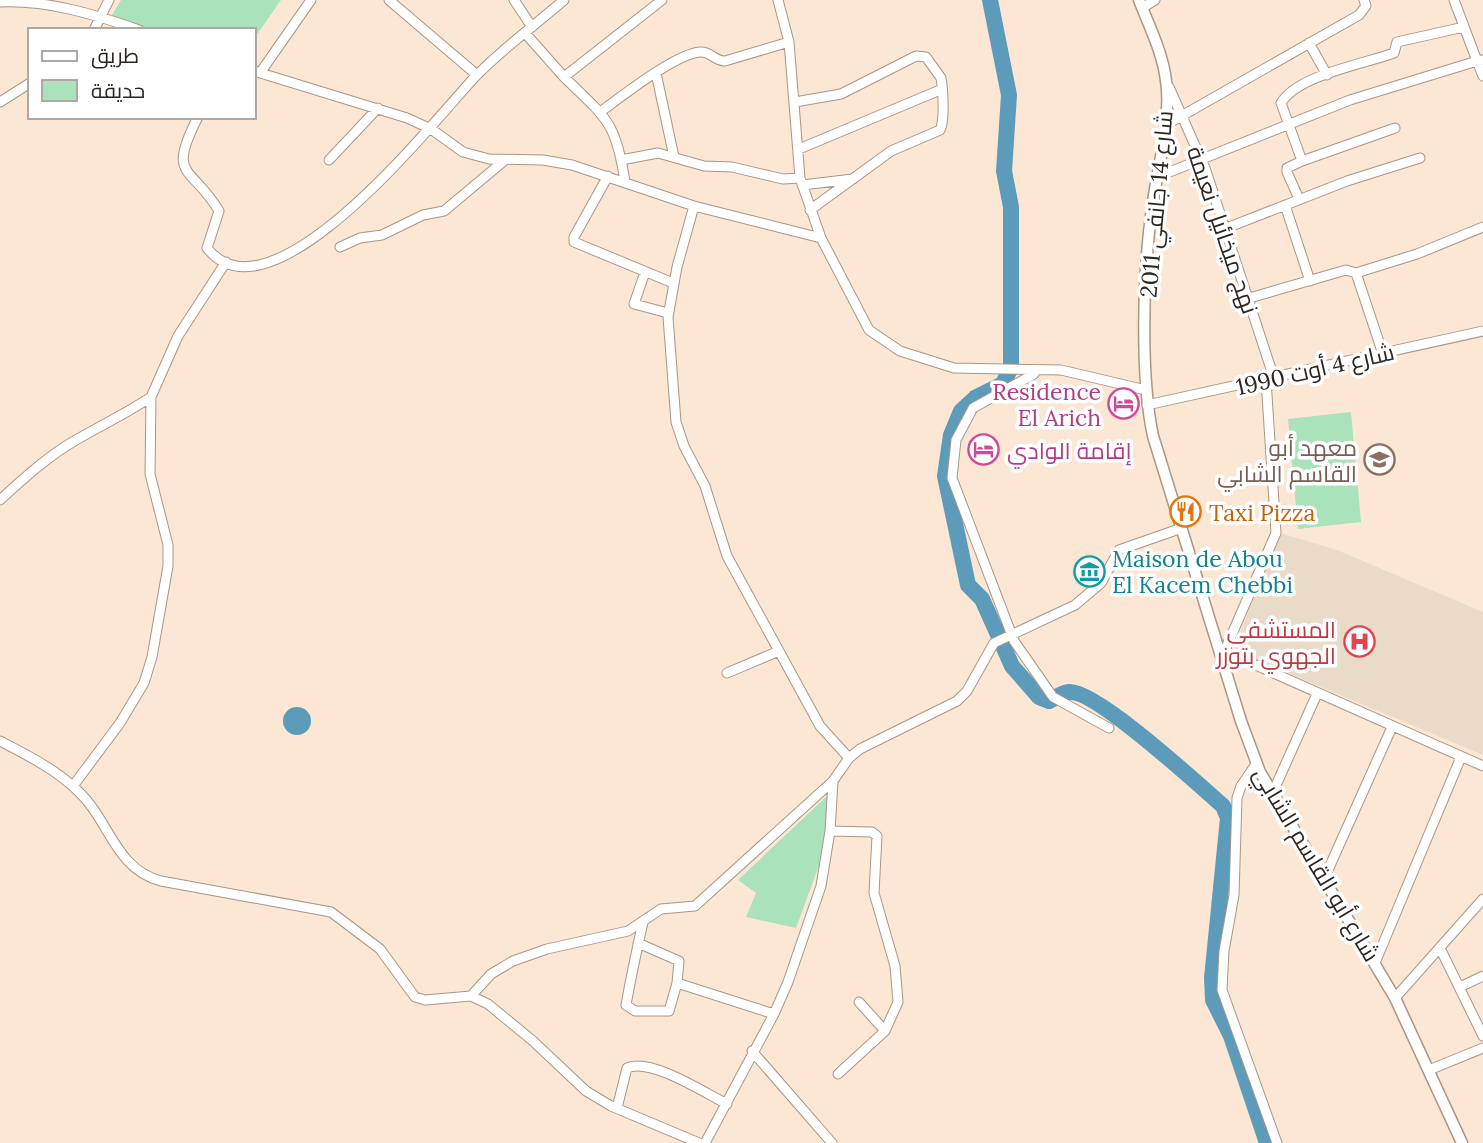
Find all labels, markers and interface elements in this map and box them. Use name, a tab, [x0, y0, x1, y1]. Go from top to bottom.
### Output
legend	[28, 28, 256, 119]
text: طريق	[91, 42, 139, 69]
text: حديقة	[91, 77, 145, 104]
street label: شارع 14 جانفي 2011	[1133, 109, 1183, 299]
street label: نهج ميخائيل نعيمة	[1179, 142, 1265, 318]
street label: شارع 4 أوت 1990	[1233, 337, 1397, 403]
place label: Residence El Arich	[992, 377, 1101, 432]
hotel icon: Residence El Arich	[1107, 387, 1141, 421]
hotel icon: إقامة الوادي	[967, 433, 1001, 467]
place label: معهد أبو القاسم الشابي	[1217, 433, 1357, 492]
place label: إقامة الوادي	[1007, 436, 1132, 469]
school or university icon: معهد أبو القاسم الشابي	[1363, 443, 1397, 477]
restaurant icon: Taxi Pizza	[1169, 495, 1203, 529]
place label: Taxi Pizza	[1209, 498, 1316, 527]
place label: Maison de Abou El Kacem Chebbi	[1112, 544, 1293, 599]
museum icon: Maison de Abou El Kacem Chebbi	[1072, 554, 1106, 588]
place label: المستشفى الجهوي بتوزر	[1214, 615, 1336, 674]
hospital icon: المستشفى الجهوي بتوزر	[1342, 625, 1376, 659]
street label: شارع أبو القاسم الشابي	[1244, 761, 1387, 969]

